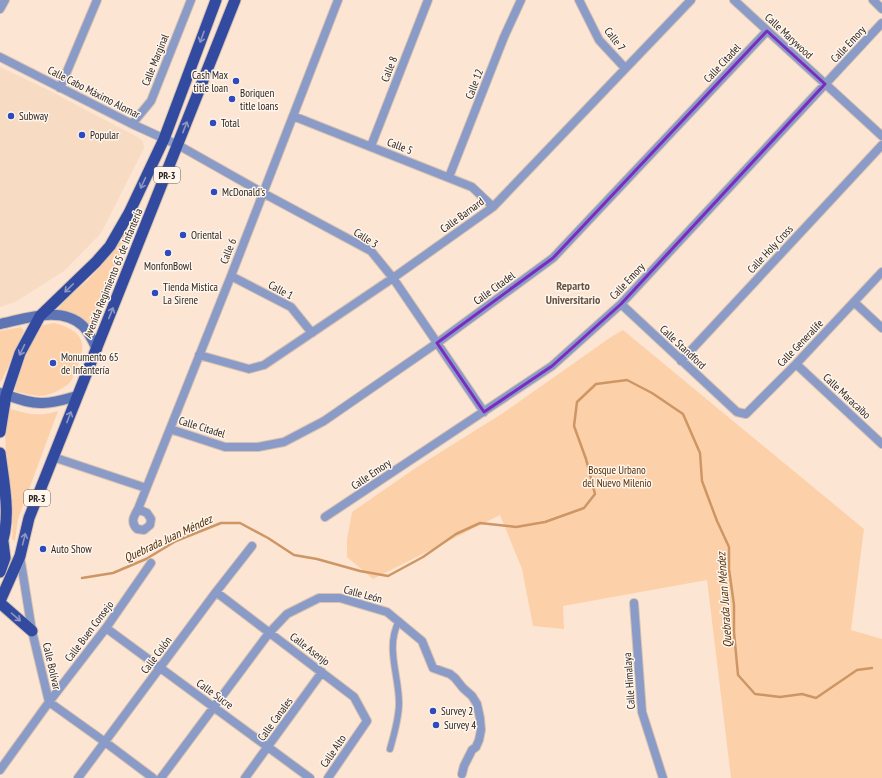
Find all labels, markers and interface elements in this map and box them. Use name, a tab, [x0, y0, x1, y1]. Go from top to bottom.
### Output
street label: Calle Marywood	[762, 10, 816, 62]
street label: Calle Emory	[828, 22, 869, 65]
street label: Calle 7	[601, 24, 629, 54]
one-way arrow	[198, 30, 206, 42]
street label: Calle Marginal	[138, 32, 172, 88]
street label: Calle Citadel	[701, 40, 744, 85]
street label: Calle 8	[378, 54, 400, 84]
street label: Calle Cabo Máximo Alomar	[45, 63, 143, 121]
street label: Calle 12	[462, 67, 486, 101]
place label: Cash Max title loan	[192, 68, 228, 95]
marker: Cash Max title loan	[231, 76, 241, 86]
place label: Boriquen title loans	[240, 86, 278, 113]
marker: Boriquen title loans	[227, 94, 237, 104]
place label: Subway	[19, 109, 49, 123]
marker: Subway	[6, 111, 16, 121]
place label: Total	[221, 116, 240, 130]
marker: Total	[208, 118, 218, 128]
one-way arrow	[182, 122, 190, 134]
place label: Popular	[90, 128, 119, 142]
marker: Popular	[77, 130, 87, 140]
street label: Calle 5	[385, 135, 415, 157]
road number: PR-3	[154, 167, 180, 183]
one-way arrow	[139, 177, 146, 189]
place label: McDonald's	[222, 185, 265, 199]
marker: McDonald's	[209, 187, 219, 197]
street label: Calle Barnard	[437, 194, 487, 236]
street label: Avenida Regimiento 65 de Infantería	[81, 206, 145, 340]
street label: Calle Holy Cross	[744, 222, 796, 276]
street label: Calle 3	[351, 225, 381, 251]
place label: Oriental	[191, 228, 222, 242]
marker: Oriental	[178, 230, 188, 240]
street label: Calle 6	[217, 236, 239, 266]
marker: MonfonBowl	[163, 248, 173, 258]
place label: MonfonBowl	[144, 259, 192, 273]
street label: Calle Emory	[607, 259, 648, 302]
street label: Calle Citadel	[470, 268, 518, 308]
street label: Calle 1	[266, 278, 296, 302]
district label: Reparto Universitario	[546, 278, 601, 307]
place label: Tienda Mistica La Sirene	[163, 280, 218, 307]
one-way arrow	[64, 283, 74, 293]
marker: Tienda Mistica La Sirene	[150, 288, 160, 298]
one-way arrow	[108, 307, 116, 319]
street label: Calle Generalife	[774, 316, 826, 370]
street label: Calle Standford	[657, 322, 709, 372]
one-way arrow	[18, 344, 25, 356]
place label: Monumento 65 de Infantería	[61, 350, 119, 377]
marker: Monumento 65 de Infantería	[48, 358, 58, 368]
street label: Calle Maracaibo	[820, 370, 874, 422]
one-way arrow	[66, 412, 73, 424]
street label: Calle Citadel	[177, 413, 227, 441]
street label: Calle Emory	[348, 455, 394, 492]
park label: Bosque Urbano del Nuevo Milenio	[582, 463, 652, 490]
road number: PR-3	[24, 490, 50, 506]
water label: Quebrada Juan Méndez	[122, 510, 216, 565]
one-way arrow	[21, 533, 28, 546]
place label: Auto Show	[51, 542, 92, 556]
marker: Auto Show	[38, 544, 48, 554]
water label: Quebrada Juan Méndez	[713, 550, 735, 648]
street label: Calle León	[342, 582, 384, 606]
street label: Calle Buen Consejo	[62, 598, 117, 664]
one-way arrow	[11, 612, 21, 622]
street label: Calle Asenjo	[287, 629, 333, 669]
street label: Calle Colón	[137, 634, 175, 676]
street label: Calle Bolívar	[40, 641, 64, 691]
street label: Calle Himalaya	[620, 652, 638, 710]
street label: Calle Sucre	[194, 676, 237, 712]
street label: Calle Canales	[254, 694, 296, 744]
place label: Survey 2	[441, 704, 473, 718]
marker: Survey 2	[428, 706, 438, 716]
place label: Survey 4	[444, 718, 476, 732]
marker: Survey 4	[431, 720, 441, 730]
street label: Calle Alto	[317, 732, 349, 770]

